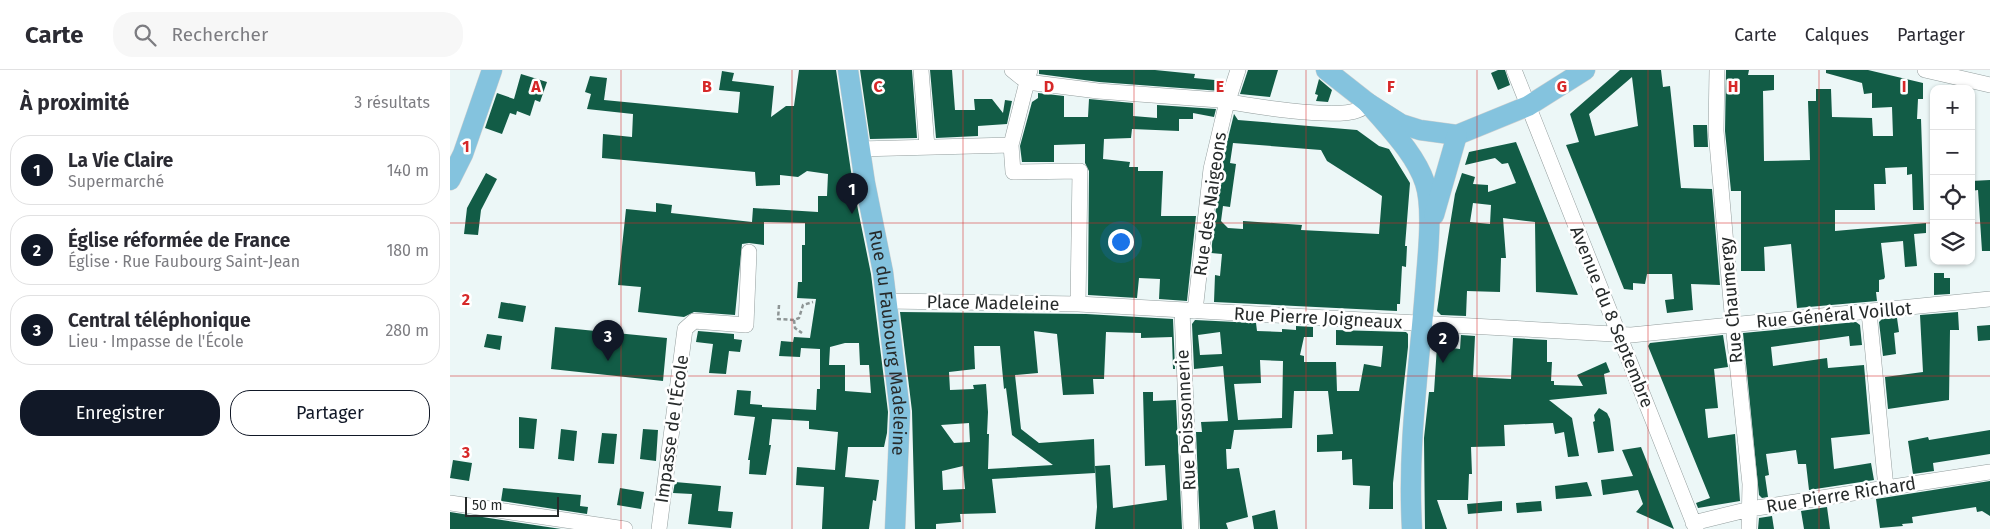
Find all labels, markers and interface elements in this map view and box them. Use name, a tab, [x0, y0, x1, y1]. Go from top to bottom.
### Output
search box	[113, 12, 463, 57]
text: Carte	[25, 21, 83, 49]
icon: search	[131, 21, 159, 49]
text: Rechercher	[171, 23, 268, 46]
text: Carte	[1734, 24, 1777, 46]
text: Calques	[1805, 24, 1869, 46]
text: Partager	[1897, 24, 1965, 46]
text: A	[530, 77, 541, 96]
text: B	[702, 77, 712, 96]
text: C	[873, 77, 883, 96]
text: D	[1044, 77, 1054, 96]
text: E	[1216, 77, 1224, 96]
text: F	[1387, 77, 1395, 96]
text: G	[1557, 77, 1567, 96]
text: H	[1728, 77, 1738, 96]
text: I	[1902, 77, 1906, 96]
map controls	[1930, 85, 1975, 265]
button: +	[1930, 85, 1975, 130]
text: À proximité	[20, 90, 129, 116]
text: 3 résultats	[354, 93, 430, 112]
button: −	[1930, 130, 1975, 175]
street label: Rue des Naigeons	[1189, 131, 1231, 277]
text: 1	[462, 137, 470, 156]
text: La Vie Claire	[68, 149, 173, 172]
text: 1	[33, 161, 41, 180]
text: 140 m	[387, 161, 429, 180]
text: Supermarché	[68, 172, 164, 191]
pin: 1	[836, 173, 868, 214]
button: locate	[1930, 175, 1975, 220]
button: layers	[1930, 220, 1975, 265]
street label: Avenue du 8 Septembre	[1565, 223, 1659, 411]
street label: Rue du Faubourg Madeleine	[864, 228, 911, 456]
text: Église réformée de France	[68, 229, 290, 252]
your location	[1108, 229, 1134, 255]
street label: Rue Chaumergy	[1715, 236, 1747, 364]
text: 2	[33, 241, 41, 260]
text: 180 m	[386, 241, 429, 260]
text: Église · Rue Faubourg Saint-Jean	[68, 252, 300, 271]
text: 2	[462, 290, 470, 309]
street label: Place Madeleine	[926, 291, 1060, 315]
street label: Rue Général Voillot	[1755, 297, 1913, 333]
street label: Rue Pierre Joigneaux	[1233, 303, 1403, 333]
text: Central téléphonique	[68, 309, 251, 332]
pin: 3	[592, 320, 624, 361]
text: 3	[33, 321, 41, 340]
text: 280 m	[385, 321, 429, 340]
pin: 2	[1427, 322, 1459, 363]
text: Lieu · Impasse de l'École	[68, 332, 244, 351]
street label: Rue Poissonnerie	[1171, 349, 1201, 491]
street label: Impasse de l'École	[650, 353, 693, 504]
button: Enregistrer	[20, 390, 220, 436]
button: Partager	[230, 390, 430, 436]
text: 3	[461, 443, 470, 462]
street label: Rue Pierre Richard	[1765, 472, 1917, 518]
scale bar	[465, 494, 559, 517]
text: 50 m	[472, 497, 503, 514]

